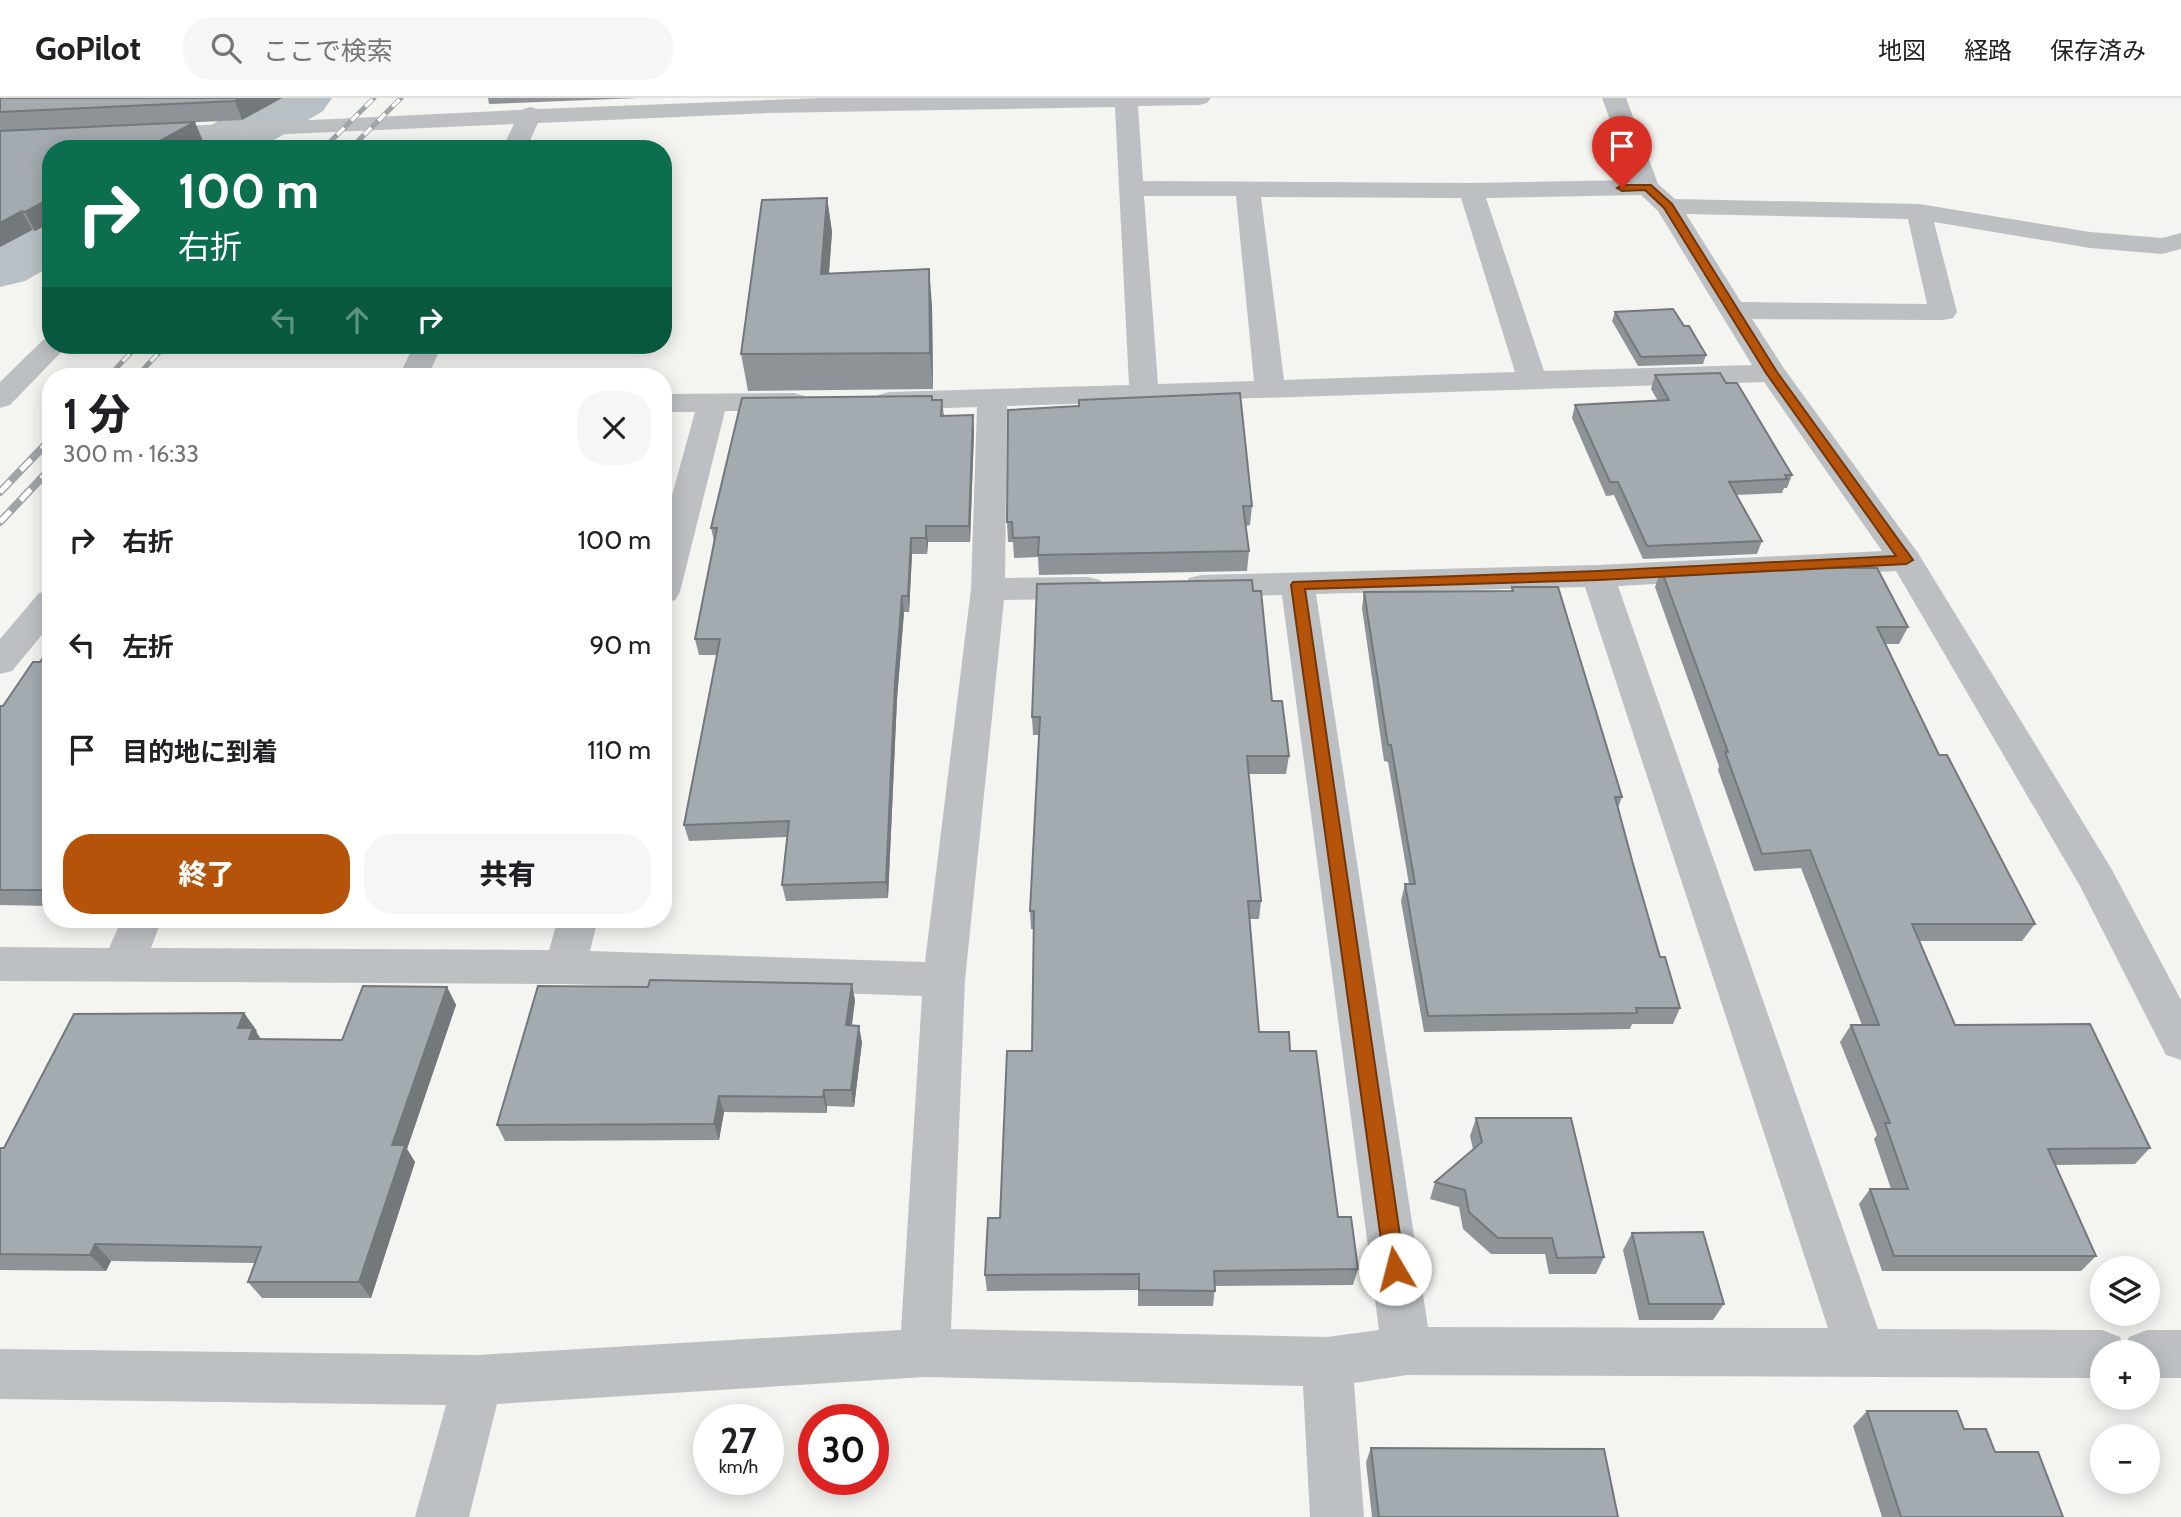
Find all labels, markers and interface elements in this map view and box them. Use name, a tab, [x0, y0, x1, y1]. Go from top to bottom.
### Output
search box	[183, 17, 673, 80]
text: GoPilot	[35, 28, 141, 68]
icon: search	[207, 29, 245, 67]
text: ここで検索	[263, 35, 393, 67]
text: 地図	[1878, 36, 1926, 65]
text: 経路	[1964, 36, 2012, 65]
text: 保存済み	[2050, 36, 2146, 65]
pin	[1592, 116, 1652, 188]
icon: arrive	[1603, 127, 1641, 165]
text: 100 m	[178, 161, 319, 220]
icon: right	[63, 168, 154, 259]
text: 右折	[178, 227, 242, 266]
icon: left	[265, 301, 303, 339]
icon: ahead	[338, 301, 376, 339]
icon: right	[411, 301, 449, 339]
text: 1 分	[63, 388, 130, 440]
button: close	[577, 391, 651, 465]
text: 300 m · 16:33	[63, 440, 199, 468]
icon: right	[63, 521, 101, 559]
text: 100 m	[578, 524, 651, 556]
text: 右折	[122, 526, 174, 558]
icon: left	[63, 626, 101, 664]
text: 90 m	[589, 629, 651, 661]
text: 左折	[122, 631, 174, 663]
icon: arrive	[63, 731, 101, 769]
text: 110 m	[587, 734, 651, 766]
text: 目的地に到着	[122, 736, 278, 768]
button: 終了	[63, 834, 350, 914]
button: 共有	[364, 834, 651, 914]
position arrow	[1358, 1232, 1432, 1306]
map controls	[2090, 1256, 2160, 1494]
button: layers	[2090, 1256, 2160, 1326]
button: +	[2090, 1340, 2160, 1410]
speed limit sign: 30	[798, 1404, 889, 1495]
text: 27	[720, 1419, 757, 1462]
button: −	[2090, 1424, 2160, 1494]
text: km/h	[719, 1456, 758, 1478]

